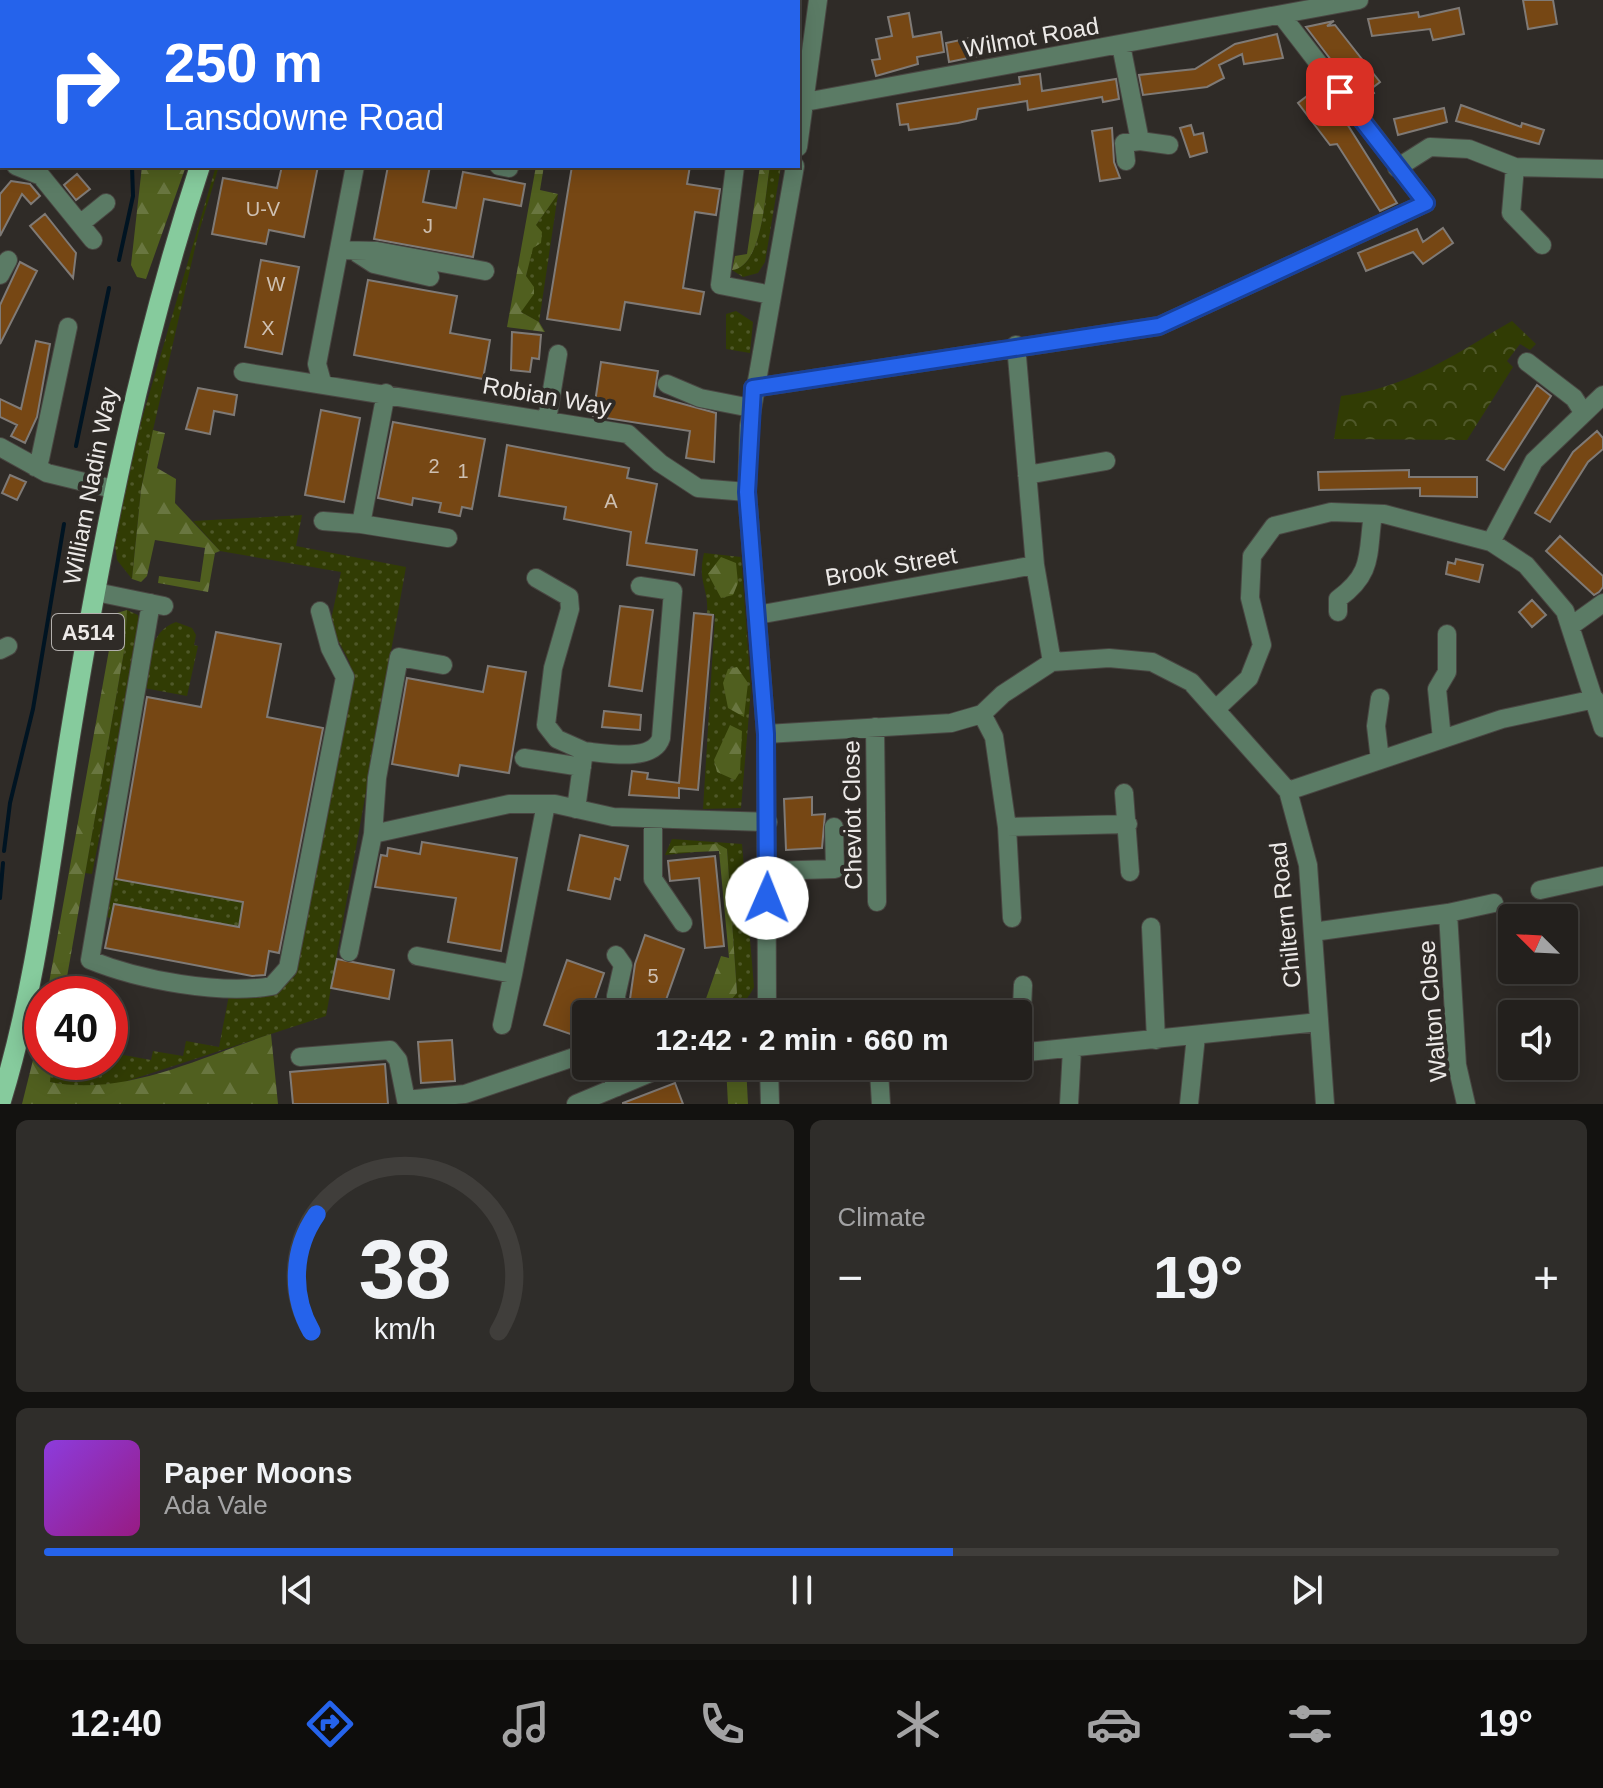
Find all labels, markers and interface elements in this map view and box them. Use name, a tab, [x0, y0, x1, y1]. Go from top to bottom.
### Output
street label: Wilmot Road	[961, 12, 1101, 62]
text: 250 m	[164, 31, 323, 94]
icon: right	[32, 32, 136, 136]
pin	[1306, 58, 1374, 126]
icon: arrive	[1318, 70, 1362, 114]
text: Lansdowne Road	[164, 97, 444, 138]
house number: U-V	[246, 198, 281, 220]
house number: J	[423, 215, 433, 237]
house number: W	[267, 273, 286, 295]
house number: X	[261, 317, 275, 339]
street label: Robian Way	[481, 371, 613, 421]
street label: William Nadin Way	[58, 385, 122, 587]
house number: 2	[428, 455, 440, 477]
house number: 1	[457, 460, 469, 482]
house number: A	[604, 490, 618, 512]
street label: Brook Street	[823, 541, 959, 591]
road number: A514	[52, 614, 124, 650]
street label: Cheviot Close	[837, 740, 867, 890]
street label: Chiltern Road	[1264, 841, 1306, 989]
position arrow	[725, 856, 809, 940]
north arrow	[1498, 904, 1578, 984]
map controls	[1498, 904, 1578, 1080]
street label: Walton Close	[1412, 939, 1452, 1083]
house number: 5	[647, 965, 659, 987]
speed limit sign: 40	[24, 976, 128, 1080]
button: sound	[1498, 1000, 1578, 1080]
text: 12:42 · 2 min · 660 m	[655, 1023, 949, 1056]
text: Climate	[838, 1202, 926, 1232]
text: 38	[358, 1223, 451, 1316]
text: 19°	[1153, 1244, 1244, 1311]
text: −	[838, 1253, 863, 1302]
text: +	[1533, 1253, 1559, 1302]
text: km/h	[374, 1313, 436, 1345]
text: Paper Moons	[164, 1456, 352, 1489]
text: Ada Vale	[164, 1490, 268, 1520]
icon: previous	[275, 1568, 319, 1612]
icon: pause	[780, 1568, 824, 1612]
icon: next	[1285, 1568, 1329, 1612]
icon: directions	[302, 1696, 358, 1752]
icon: music	[498, 1696, 554, 1752]
icon: phone	[694, 1696, 750, 1752]
icon: climate	[890, 1696, 946, 1752]
icon: car	[1086, 1696, 1142, 1752]
icon: filters	[1282, 1696, 1338, 1752]
text: 12:40	[70, 1703, 162, 1744]
text: 19°	[1478, 1703, 1533, 1744]

